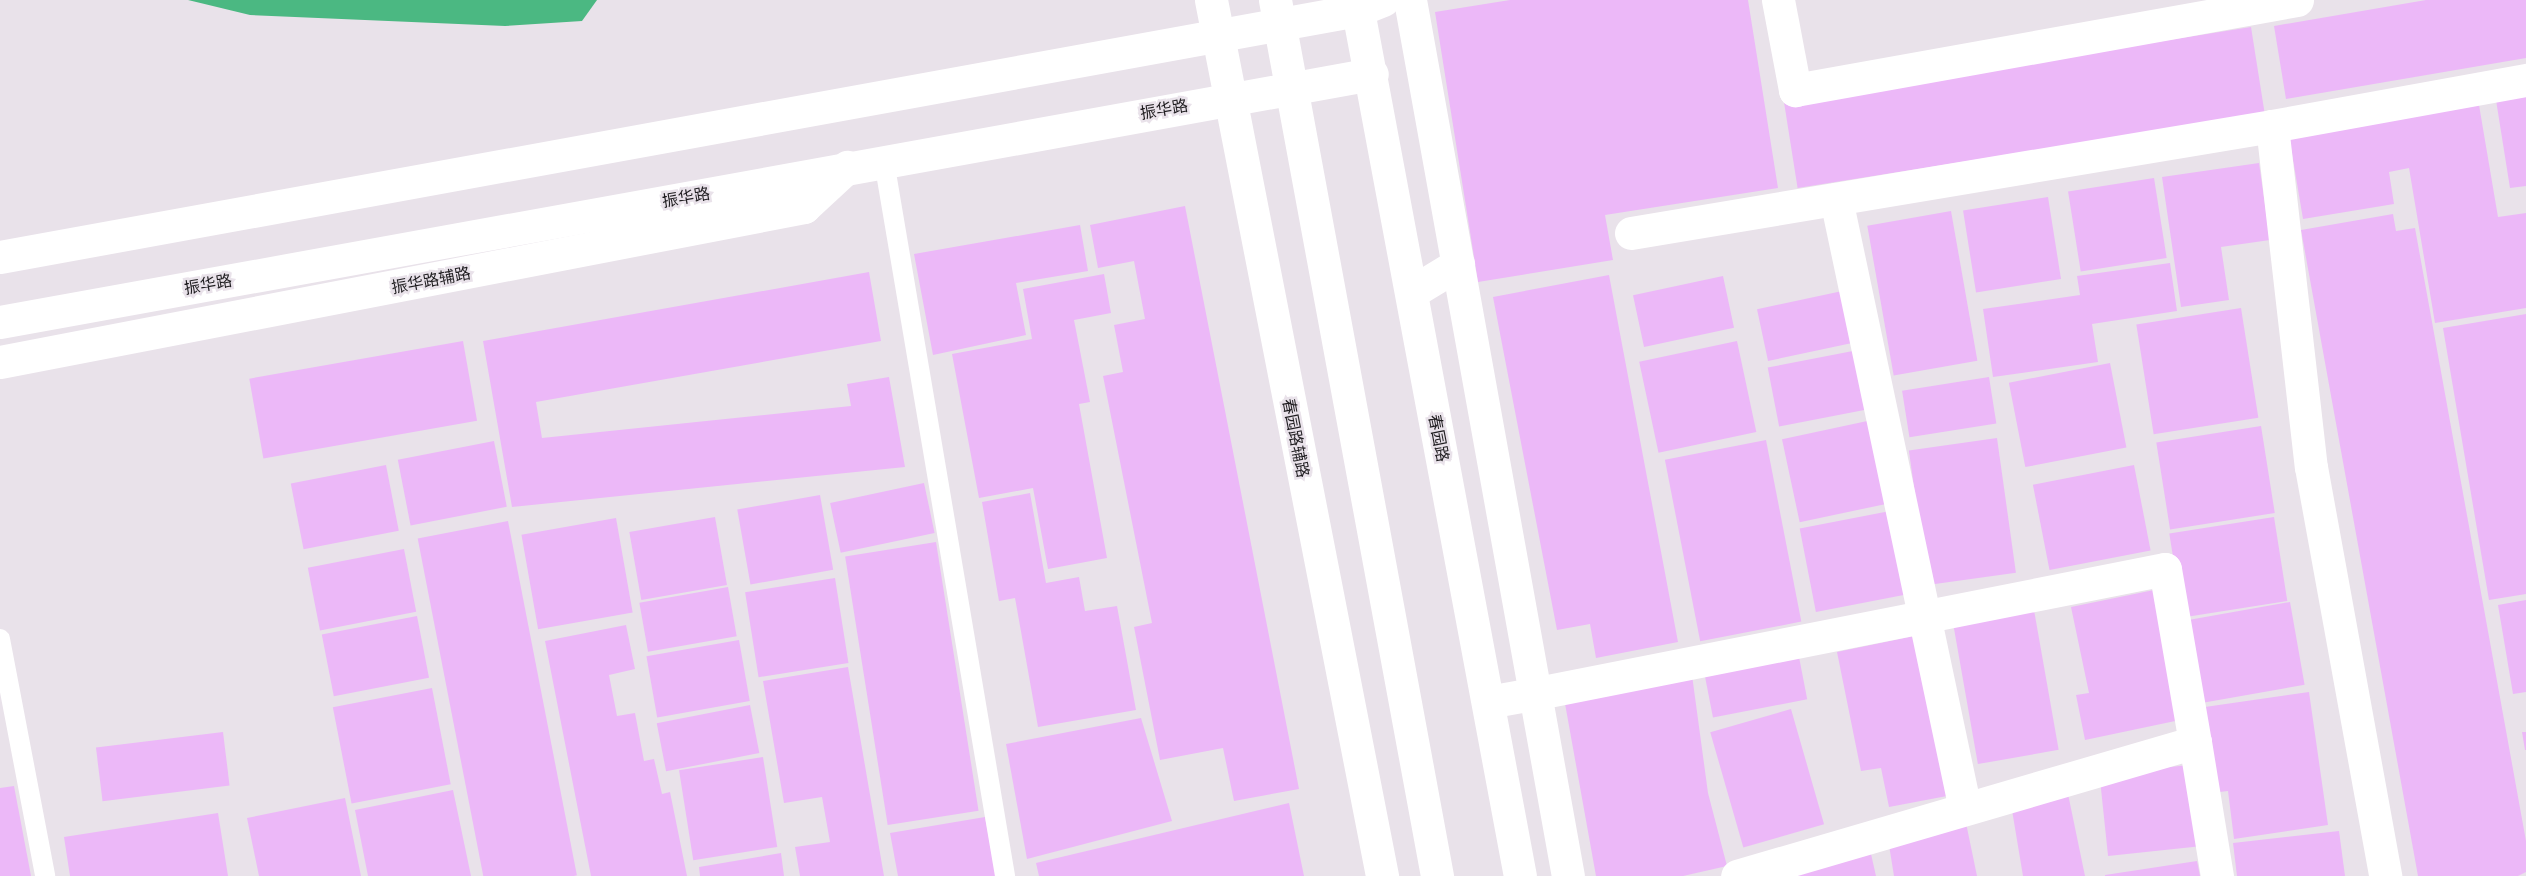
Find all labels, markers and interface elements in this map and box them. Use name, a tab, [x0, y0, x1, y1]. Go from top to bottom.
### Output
street label: 振华路	[1139, 95, 1189, 123]
street label: 振华路	[661, 183, 711, 211]
street label: 振华路辅路	[390, 263, 472, 297]
street label: 振华路	[183, 270, 233, 298]
street label: 春园路辅路	[1279, 397, 1313, 479]
street label: 春园路	[1425, 413, 1453, 463]

